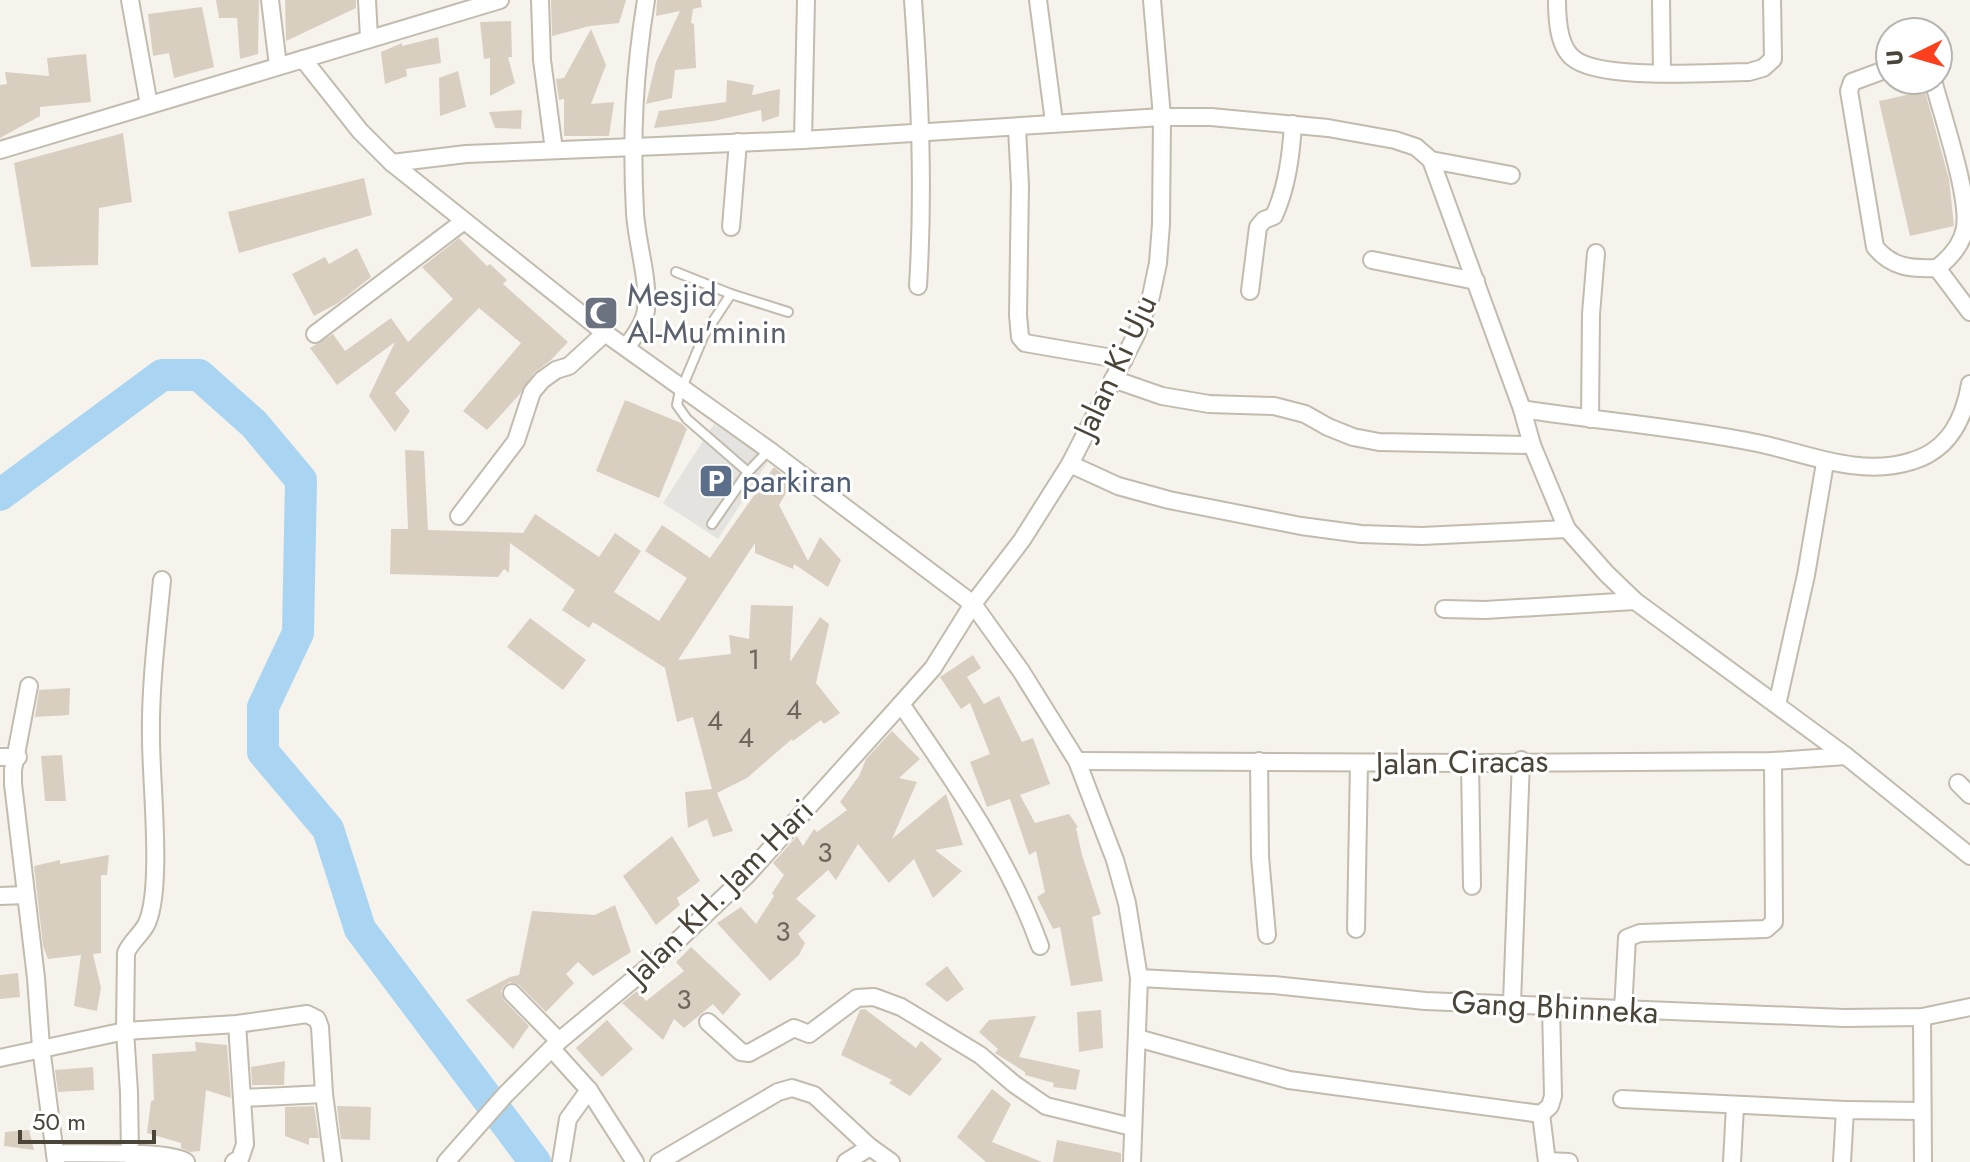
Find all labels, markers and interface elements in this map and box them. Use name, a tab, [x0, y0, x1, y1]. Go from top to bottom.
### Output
north arrow	[1874, 16, 1954, 96]
text: U	[1877, 49, 1911, 67]
place label: Mesjid Al-Mu'minin	[627, 272, 787, 355]
street label: Jalan Ki Uju	[1060, 287, 1168, 449]
mosque icon: Mesjid Al-Mu'minin	[582, 294, 620, 332]
place label: parkiran	[742, 458, 852, 504]
parking icon: parkiran	[697, 462, 735, 500]
house number: 1	[748, 639, 760, 680]
house number: 4	[786, 689, 802, 730]
house number: 4	[707, 700, 723, 741]
house number: 4	[738, 717, 754, 758]
street label: Jalan Ciracas	[1371, 737, 1549, 787]
street label: Jalan KH. Jam Hari	[613, 788, 824, 999]
house number: 3	[817, 832, 833, 873]
house number: 3	[775, 911, 791, 952]
house number: 3	[676, 979, 692, 1020]
street label: Gang Bhinneka	[1450, 979, 1660, 1035]
scale bar	[20, 1094, 154, 1144]
text: 50 m	[32, 1104, 86, 1139]

